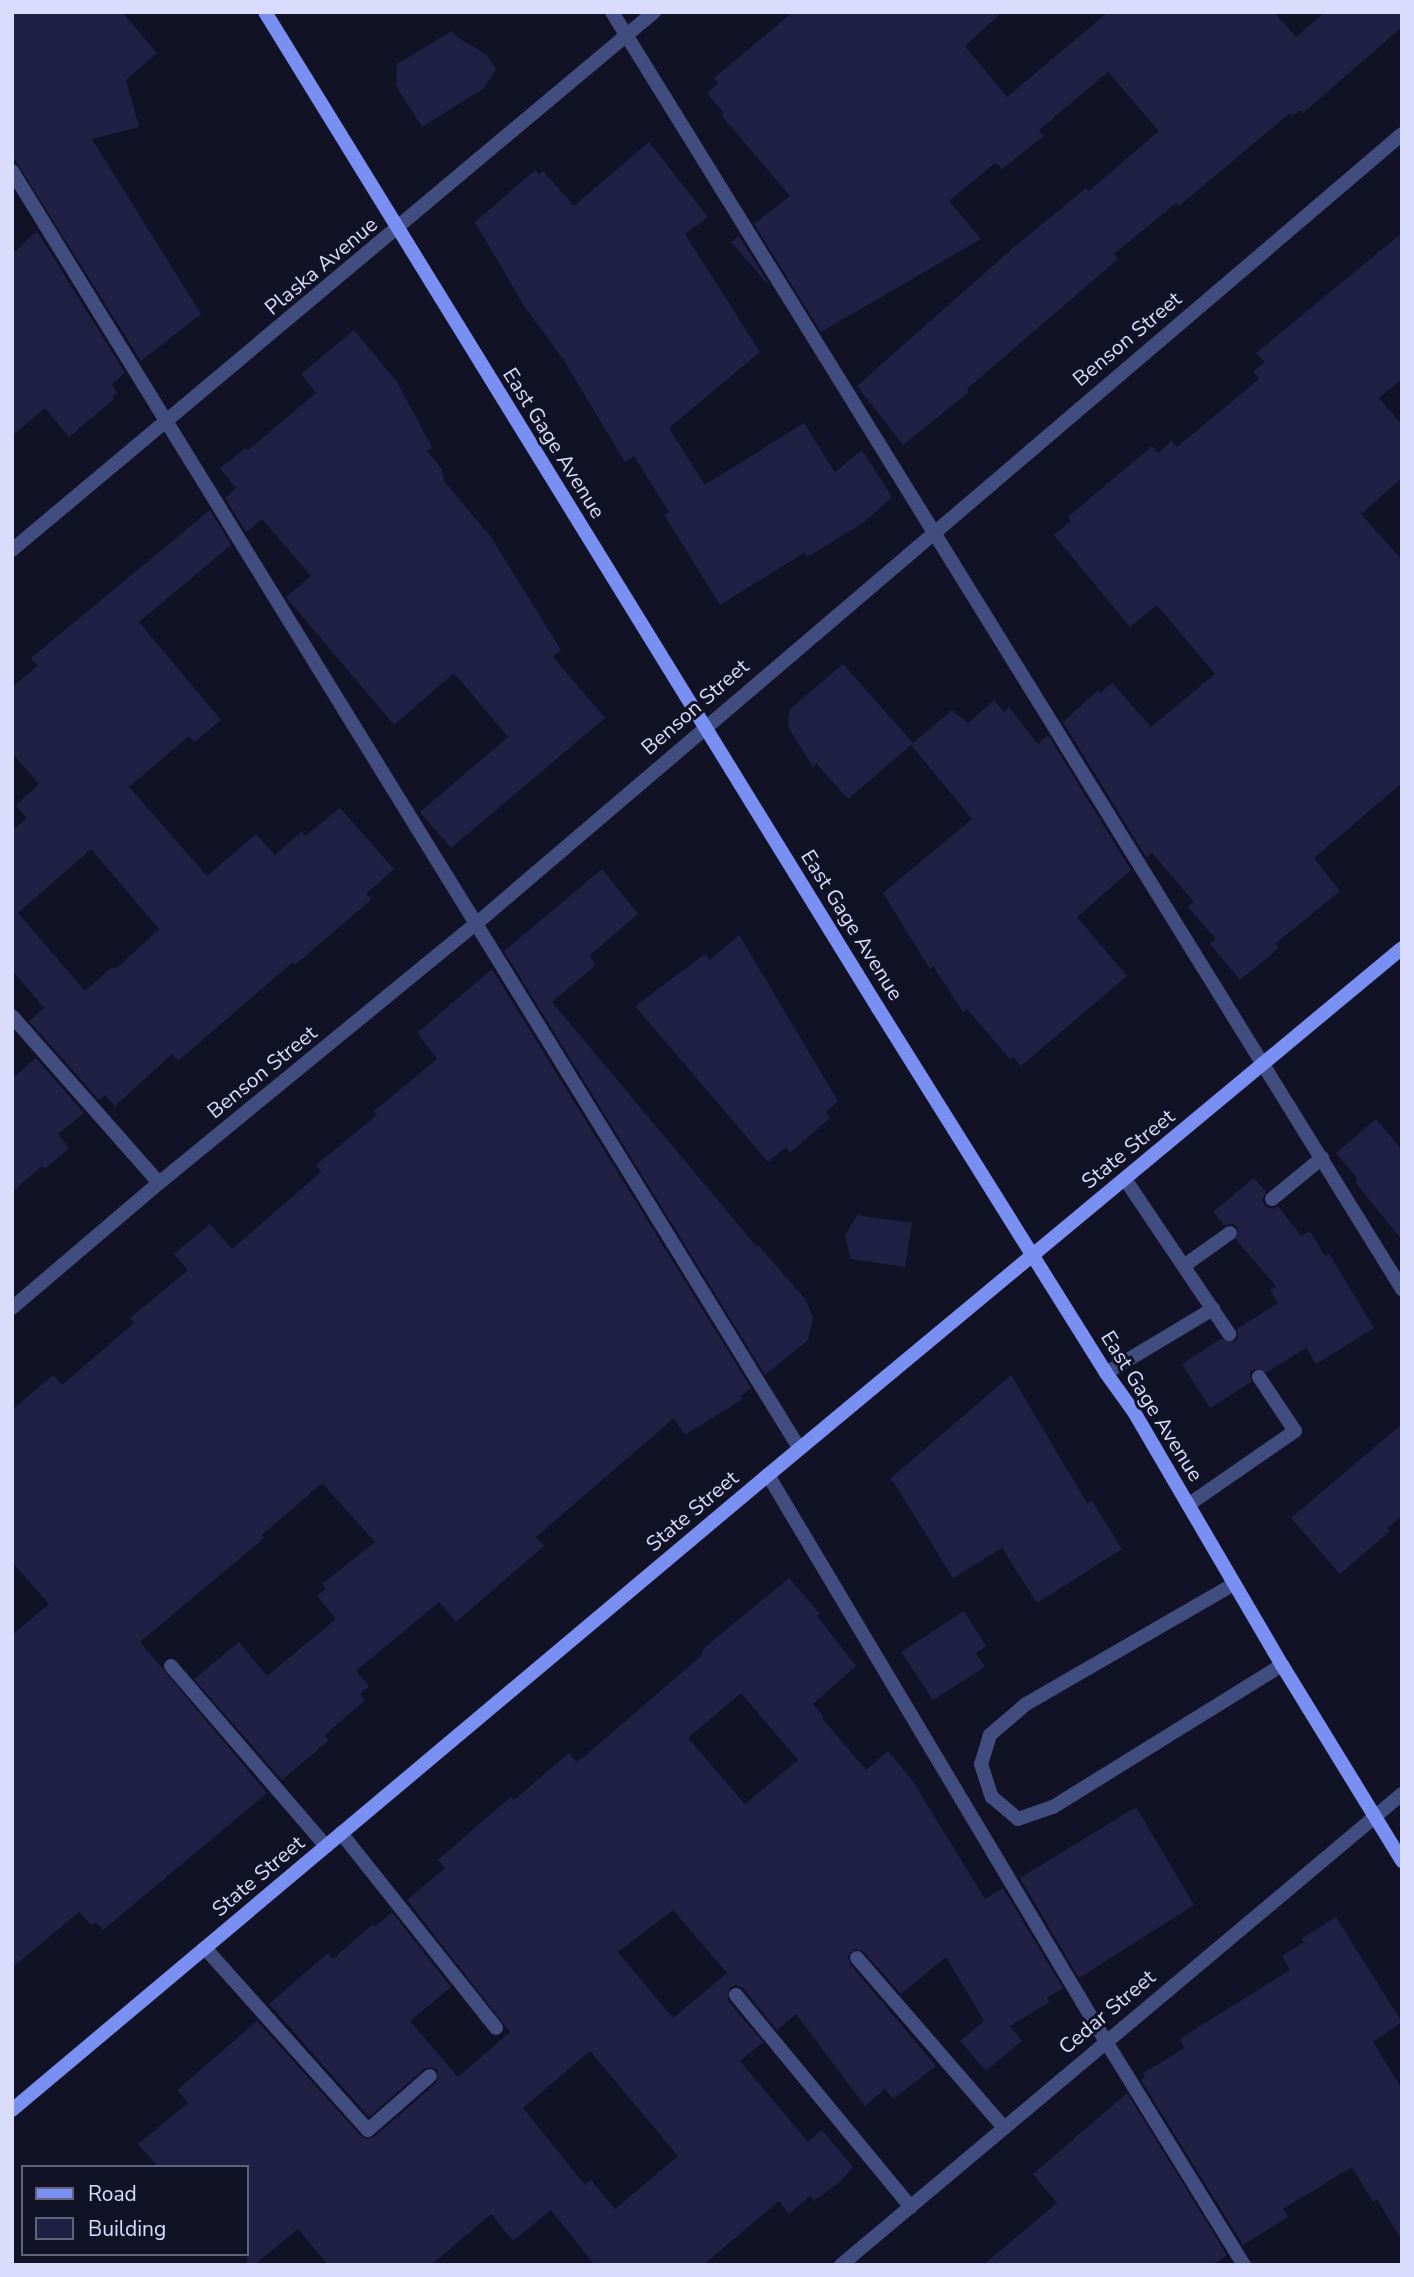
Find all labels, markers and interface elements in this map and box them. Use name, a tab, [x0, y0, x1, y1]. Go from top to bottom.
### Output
street label: Plaska Avenue	[260, 212, 382, 320]
street label: Benson Street	[1068, 286, 1186, 392]
street label: East Gage Avenue	[498, 363, 610, 523]
street label: Benson Street	[636, 654, 754, 760]
street label: East Gage Avenue	[796, 845, 908, 1005]
street label: Benson Street	[202, 1020, 322, 1124]
street label: State Street	[1076, 1104, 1180, 1194]
street label: East Gage Avenue	[1096, 1326, 1208, 1486]
street label: State Street	[641, 1465, 743, 1557]
street label: State Street	[207, 1830, 309, 1922]
street label: Cedar Street	[1054, 1964, 1160, 2060]
legend	[21, 2165, 248, 2256]
text: Road	[88, 2180, 137, 2208]
text: Building	[88, 2215, 166, 2243]

